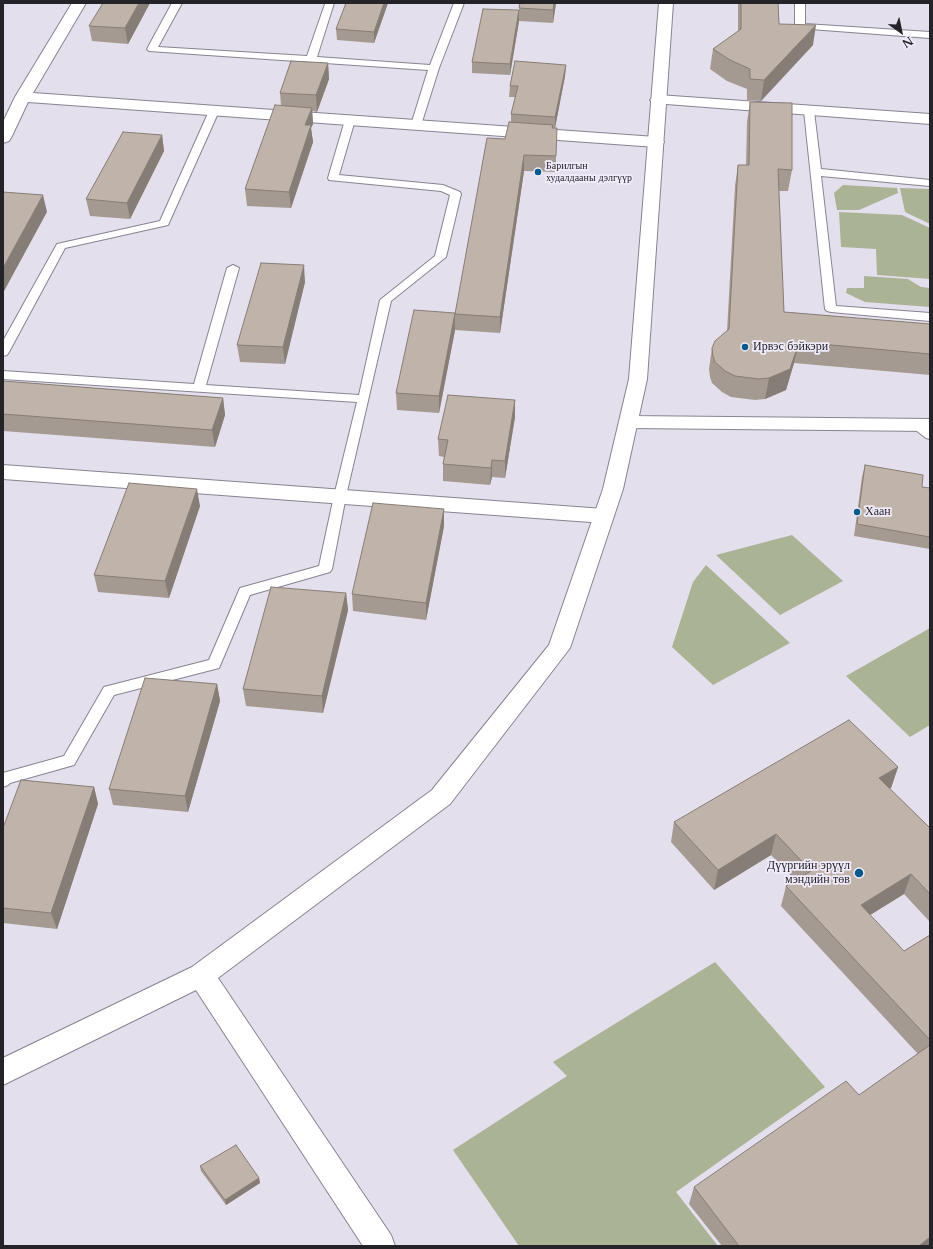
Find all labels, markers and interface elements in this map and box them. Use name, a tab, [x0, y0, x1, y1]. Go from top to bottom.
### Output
north arrow	[881, 12, 921, 52]
text: N	[899, 33, 916, 51]
place label: Барилгын худалдааны дэлгүүр	[546, 160, 632, 184]
marker: Барилгын худалдааны дэлгүүр	[533, 167, 543, 177]
place label: Ирвэс бэйкэри	[753, 340, 828, 354]
marker: Ирвэс бэйкэри	[740, 342, 750, 352]
place label: Хаан	[865, 505, 891, 519]
marker: Хаан	[852, 507, 862, 517]
place label: Дүүргийн эрүүл мэндийн төв	[767, 859, 850, 887]
marker: Дүүргийн эрүүл мэндийн төв	[853, 867, 865, 879]

